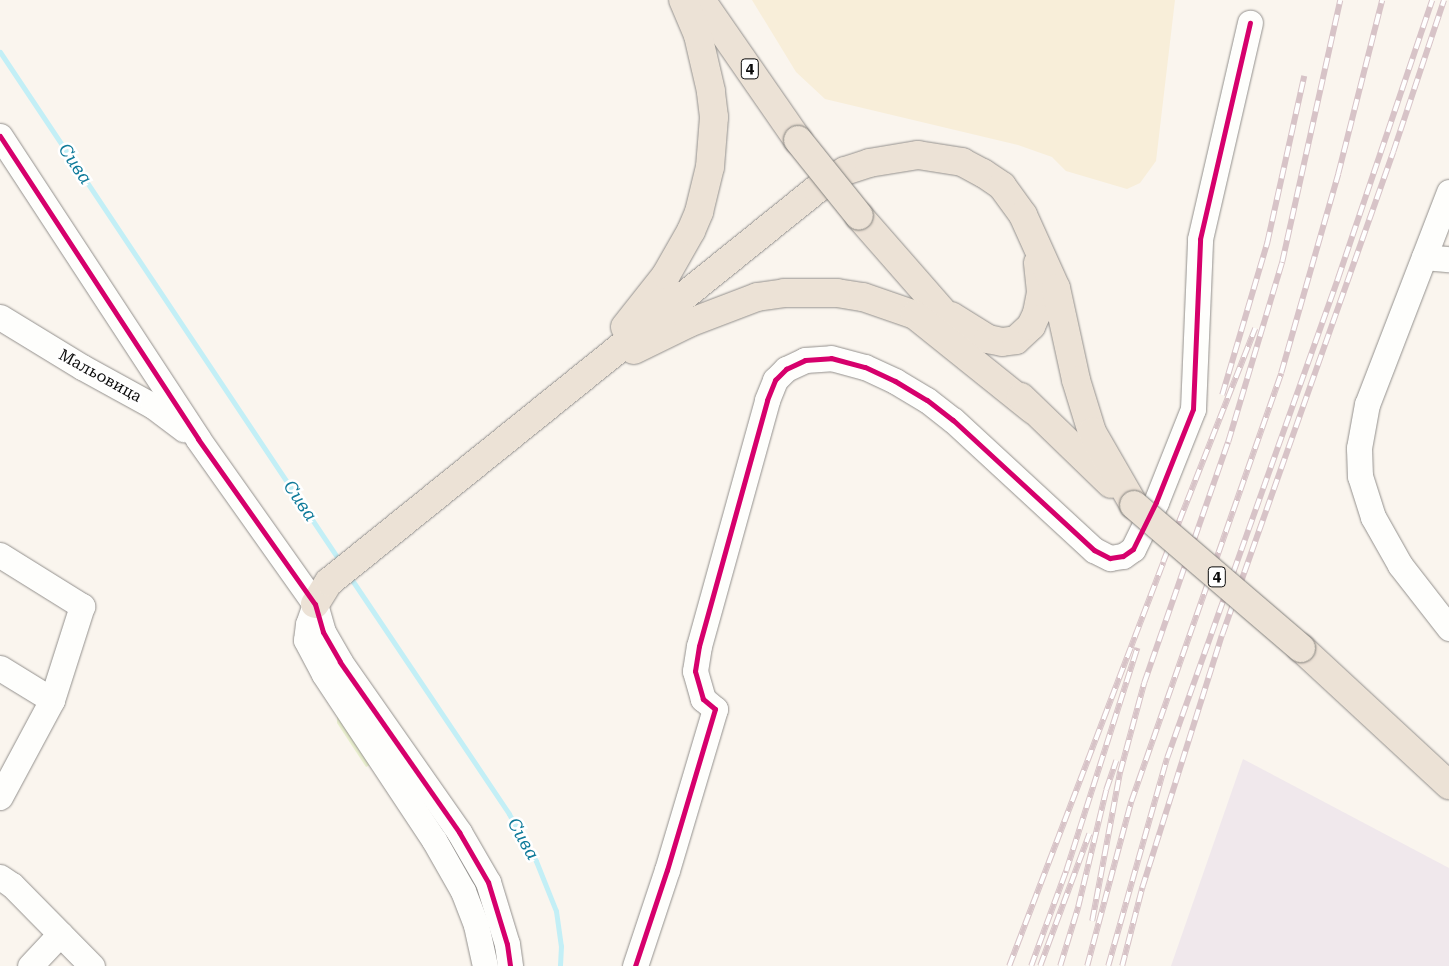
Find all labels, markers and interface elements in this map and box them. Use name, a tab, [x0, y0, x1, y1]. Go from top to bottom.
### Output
road number: 4	[740, 56, 760, 82]
water label: Сива	[54, 140, 96, 188]
street label: Мальовица	[55, 345, 145, 407]
water label: Сива	[279, 477, 321, 525]
road number: 4	[1207, 564, 1227, 590]
water label: Сива	[503, 814, 543, 864]

